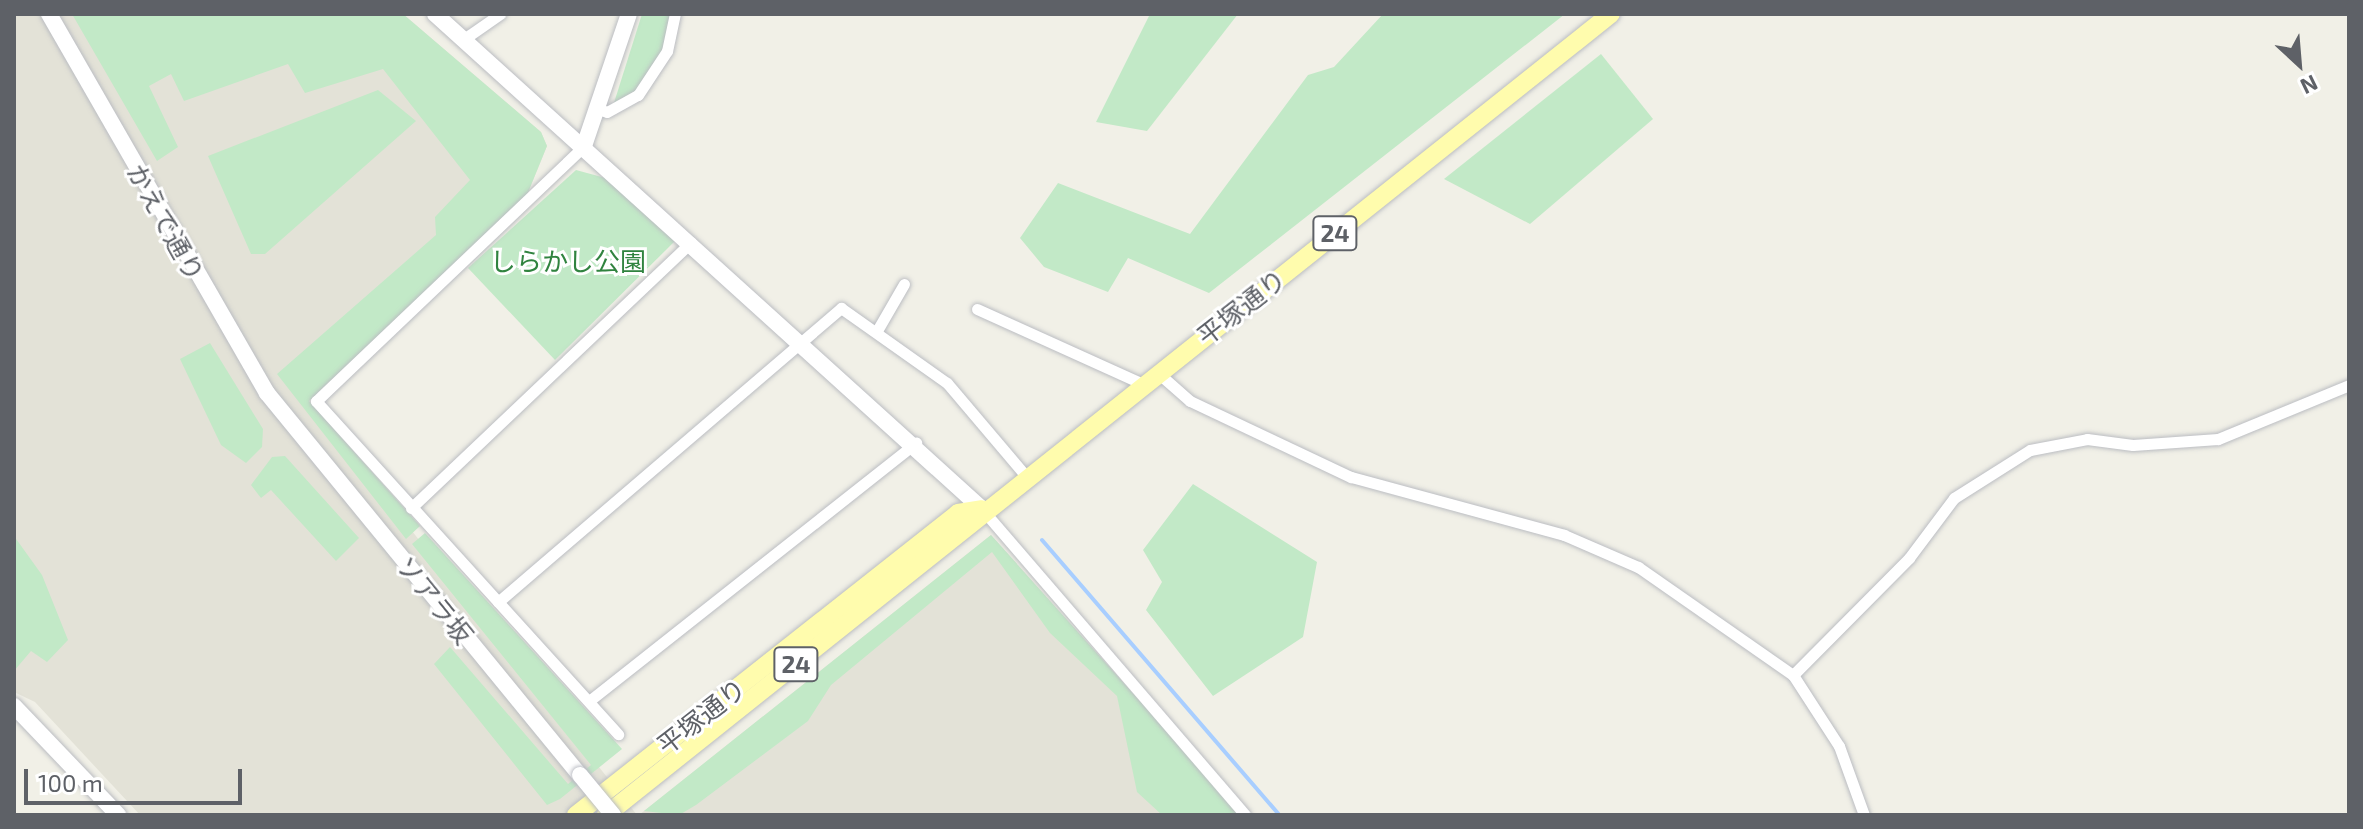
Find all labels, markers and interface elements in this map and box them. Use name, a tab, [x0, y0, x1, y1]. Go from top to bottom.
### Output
north arrow	[2259, 24, 2339, 104]
text: N	[2297, 70, 2322, 101]
street label: かえで通り	[121, 158, 211, 286]
road number: 24	[1311, 213, 1359, 253]
park label: しらかし公園	[490, 245, 646, 277]
street label: 平塚通り	[1190, 263, 1292, 351]
street label: ソアラ坂	[390, 550, 480, 650]
road number: 24	[772, 644, 820, 684]
street label: 平塚通り	[650, 672, 752, 760]
scale bar	[28, 753, 246, 803]
text: 100 m	[38, 768, 103, 797]

